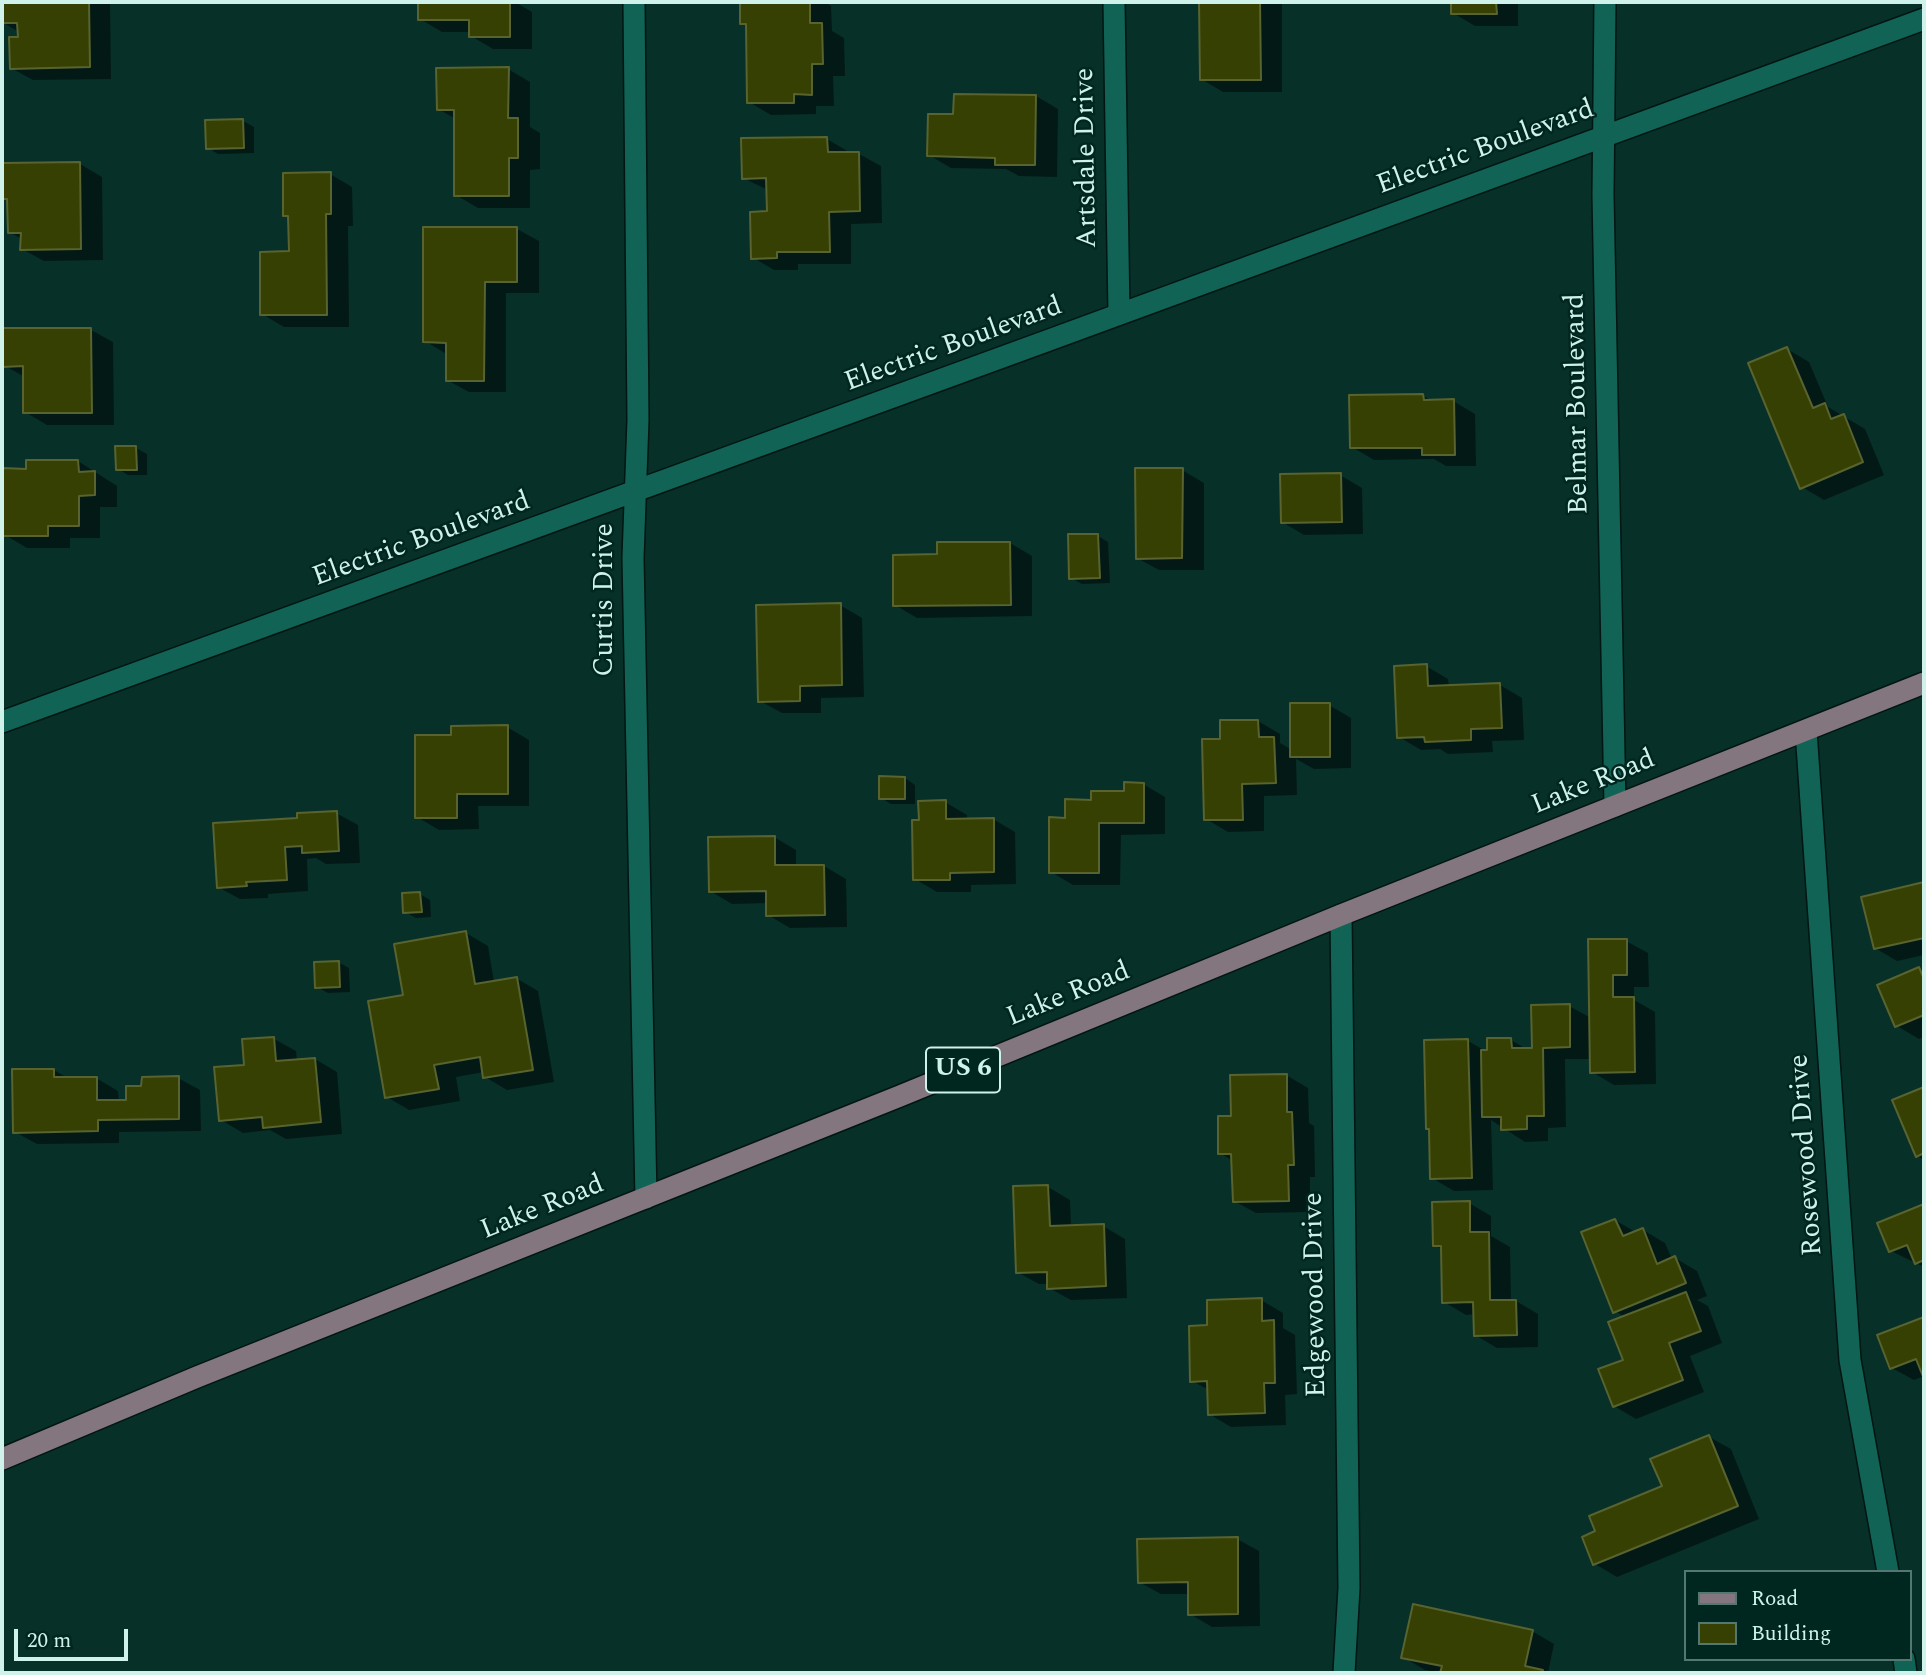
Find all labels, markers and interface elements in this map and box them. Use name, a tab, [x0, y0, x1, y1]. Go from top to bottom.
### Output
street label: Artsdale Drive	[1070, 67, 1106, 249]
street label: Electric Boulevard	[1373, 94, 1599, 204]
street label: Electric Boulevard	[841, 291, 1067, 401]
street label: Belmar Boulevard	[1560, 293, 1598, 515]
street label: Electric Boulevard	[309, 486, 535, 596]
street label: Curtis Drive	[590, 523, 624, 677]
street label: Lake Road	[1527, 744, 1661, 824]
street label: Lake Road	[1002, 956, 1136, 1036]
road number: US 6	[926, 1048, 1000, 1092]
street label: Rosewood Drive	[1784, 1053, 1832, 1257]
street label: Lake Road	[476, 1169, 610, 1249]
street label: Edgewood Drive	[1298, 1192, 1336, 1398]
legend	[1685, 1570, 1912, 1661]
text: Road	[1751, 1583, 1798, 1615]
scale bar	[18, 1616, 131, 1660]
text: Building	[1751, 1618, 1831, 1650]
text: 20 m	[27, 1625, 71, 1657]

